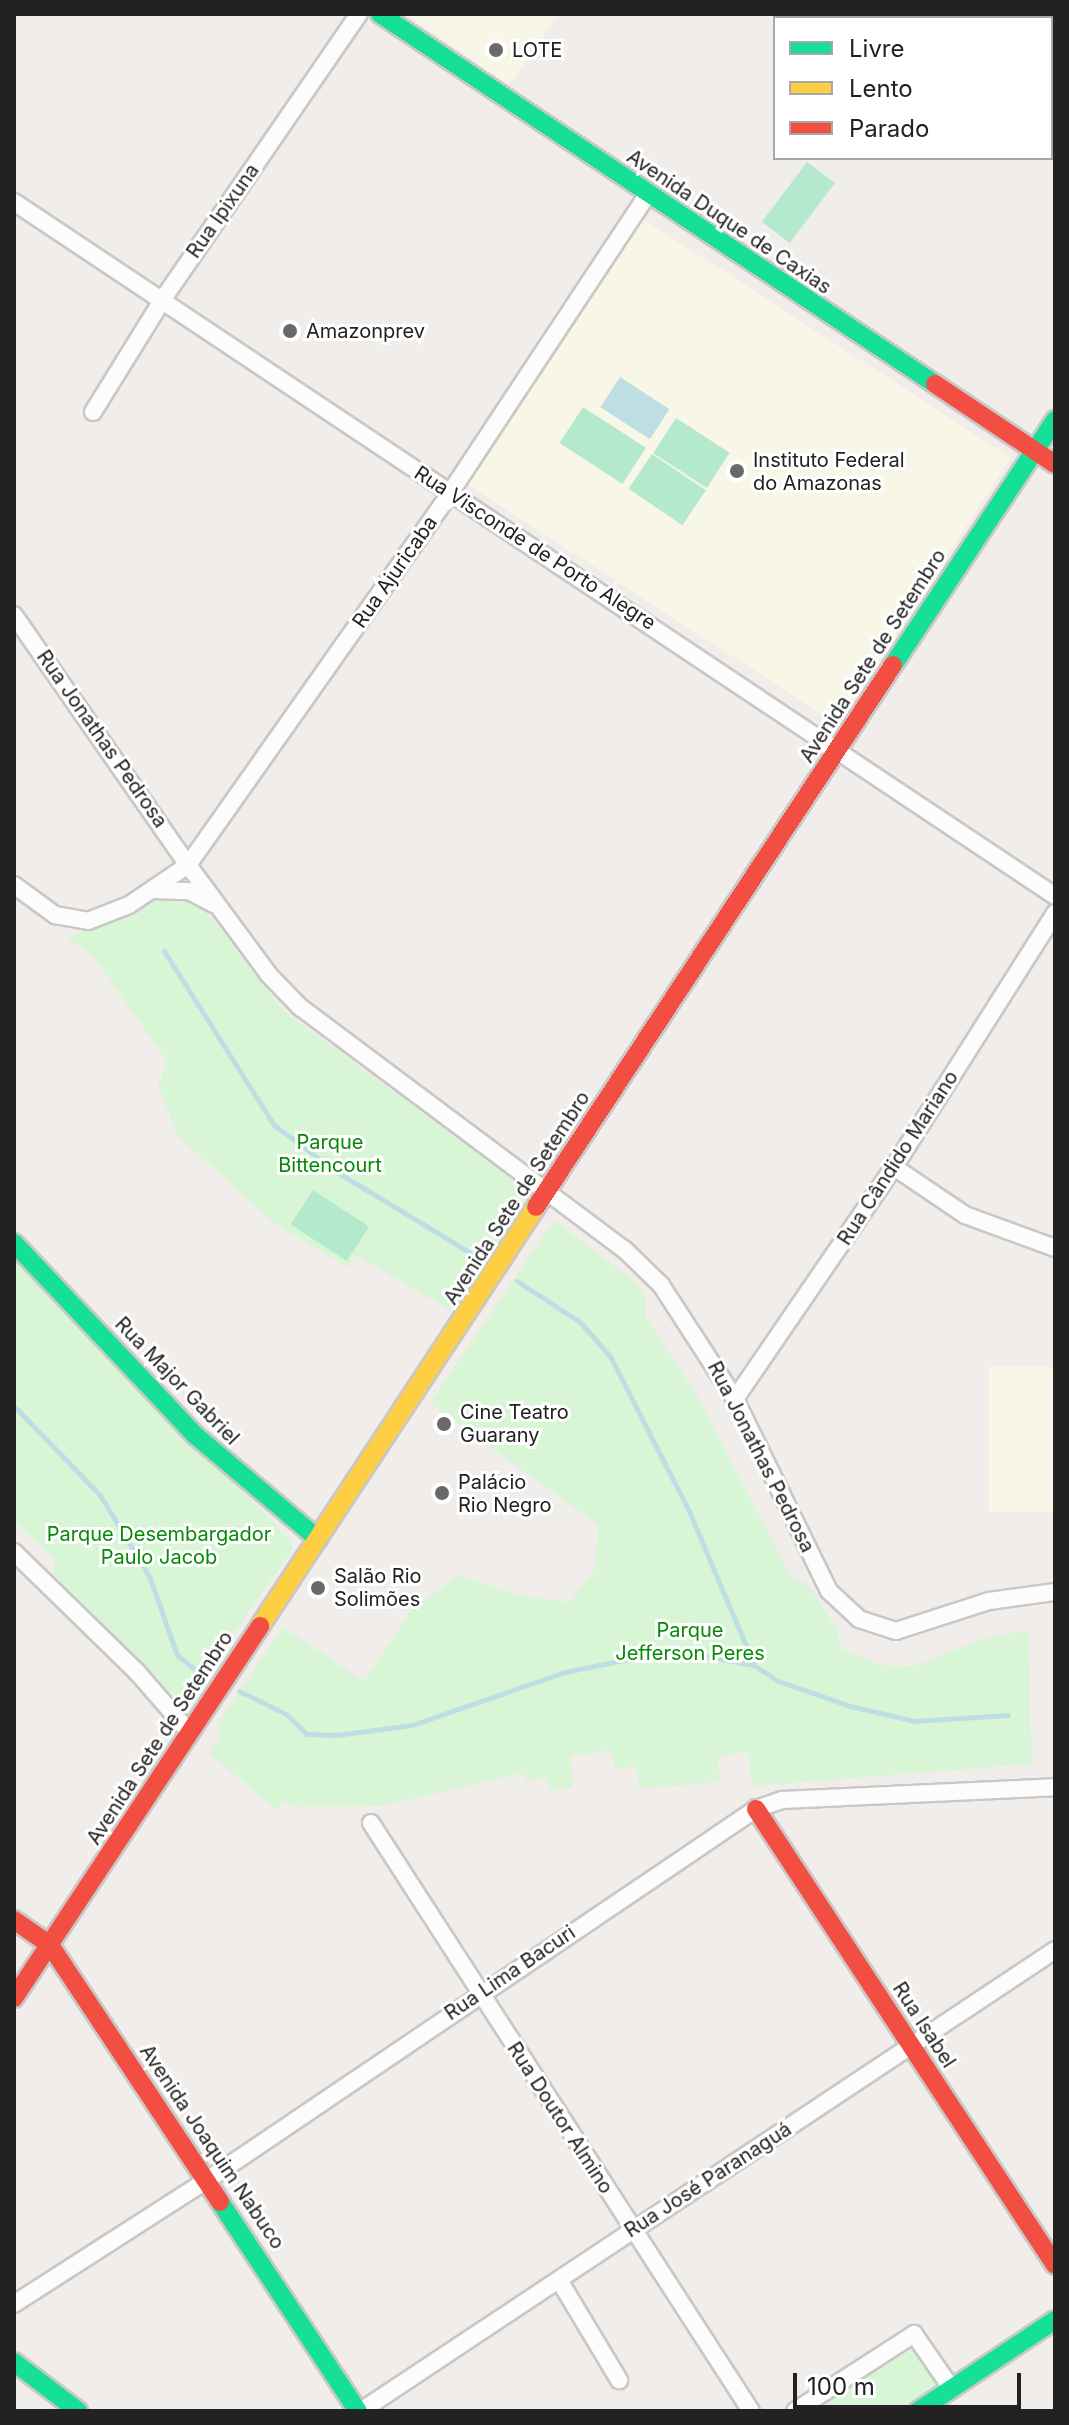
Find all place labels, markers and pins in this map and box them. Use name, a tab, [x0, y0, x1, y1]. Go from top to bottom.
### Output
place label: LOTE	[512, 38, 562, 62]
marker: LOTE	[487, 41, 505, 59]
place label: Amazonprev	[306, 319, 425, 343]
marker: Amazonprev	[281, 322, 299, 340]
place label: Instituto Federal do Amazonas	[753, 448, 905, 495]
marker: Instituto Federal do Amazonas	[728, 462, 746, 480]
place label: Cine Teatro Guarany	[460, 1400, 569, 1447]
marker: Cine Teatro Guarany	[435, 1415, 453, 1433]
place label: Palácio Rio Negro	[458, 1470, 552, 1517]
marker: Palácio Rio Negro	[433, 1484, 451, 1502]
place label: Salão Rio Solimões	[334, 1564, 421, 1611]
marker: Salão Rio Solimões	[309, 1579, 327, 1597]

